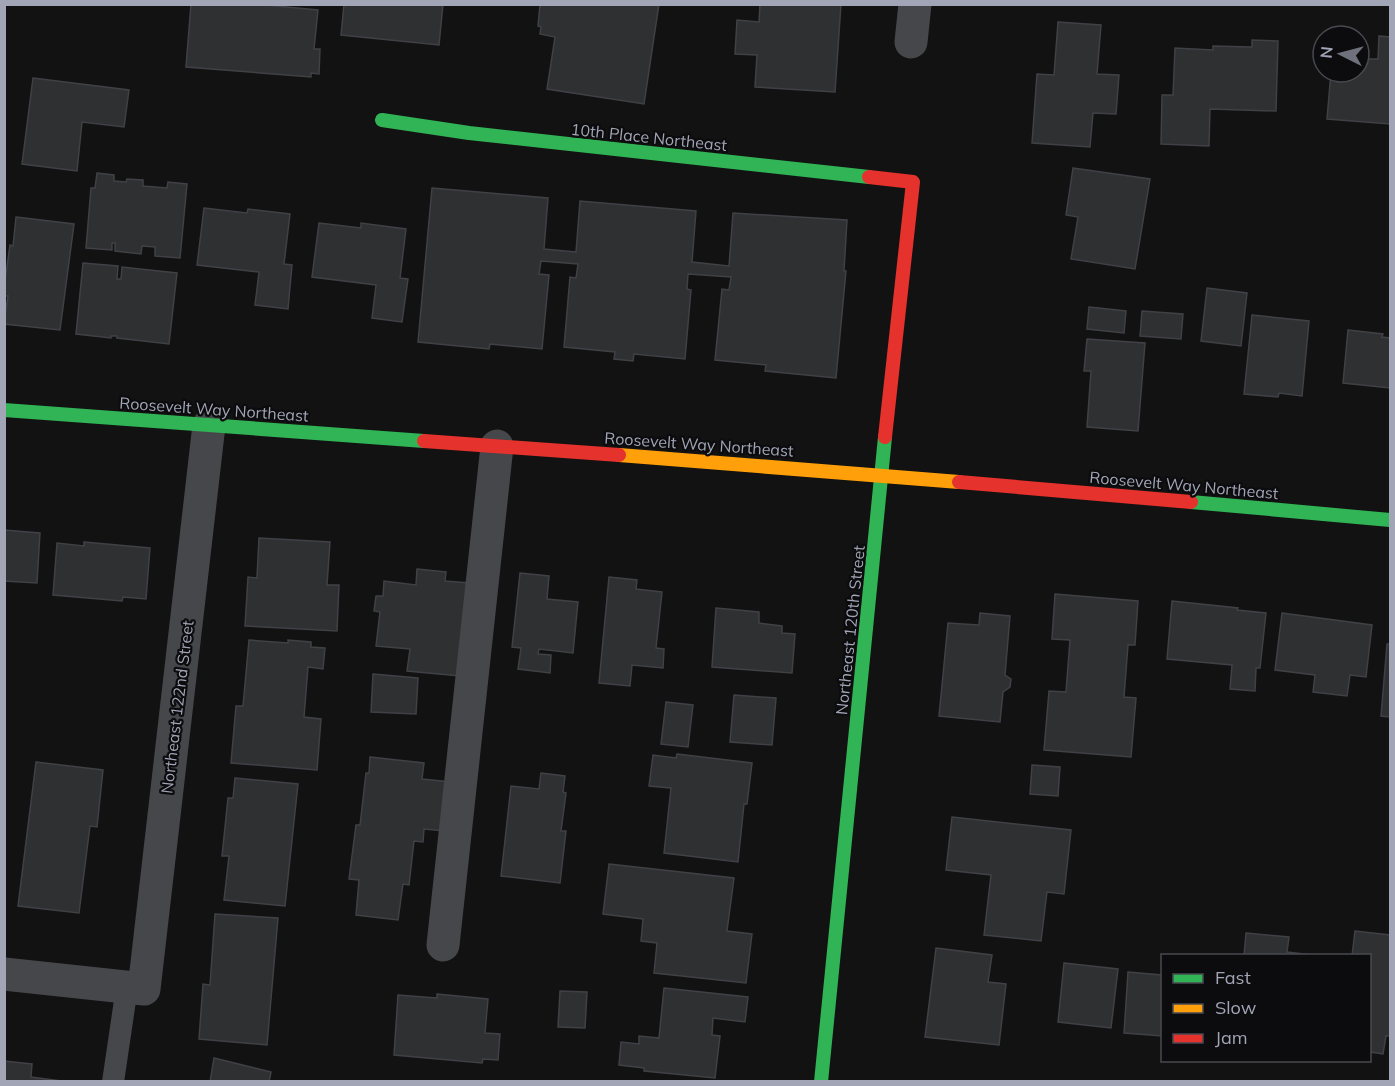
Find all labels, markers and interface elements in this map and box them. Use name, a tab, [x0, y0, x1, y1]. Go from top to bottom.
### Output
north arrow	[1311, 24, 1371, 84]
text: N	[1316, 45, 1337, 59]
street label: 10th Place Northeast	[570, 119, 728, 155]
street label: Roosevelt Way Northeast	[119, 392, 310, 426]
street label: Roosevelt Way Northeast	[604, 427, 795, 461]
street label: Roosevelt Way Northeast	[1089, 467, 1280, 503]
street label: Northeast 120th Street	[831, 544, 869, 716]
street label: Northeast 122nd Street	[156, 619, 198, 795]
legend	[1161, 954, 1371, 1062]
text: Fast	[1215, 966, 1251, 989]
text: Slow	[1215, 996, 1257, 1019]
text: Jam	[1215, 1026, 1248, 1049]

